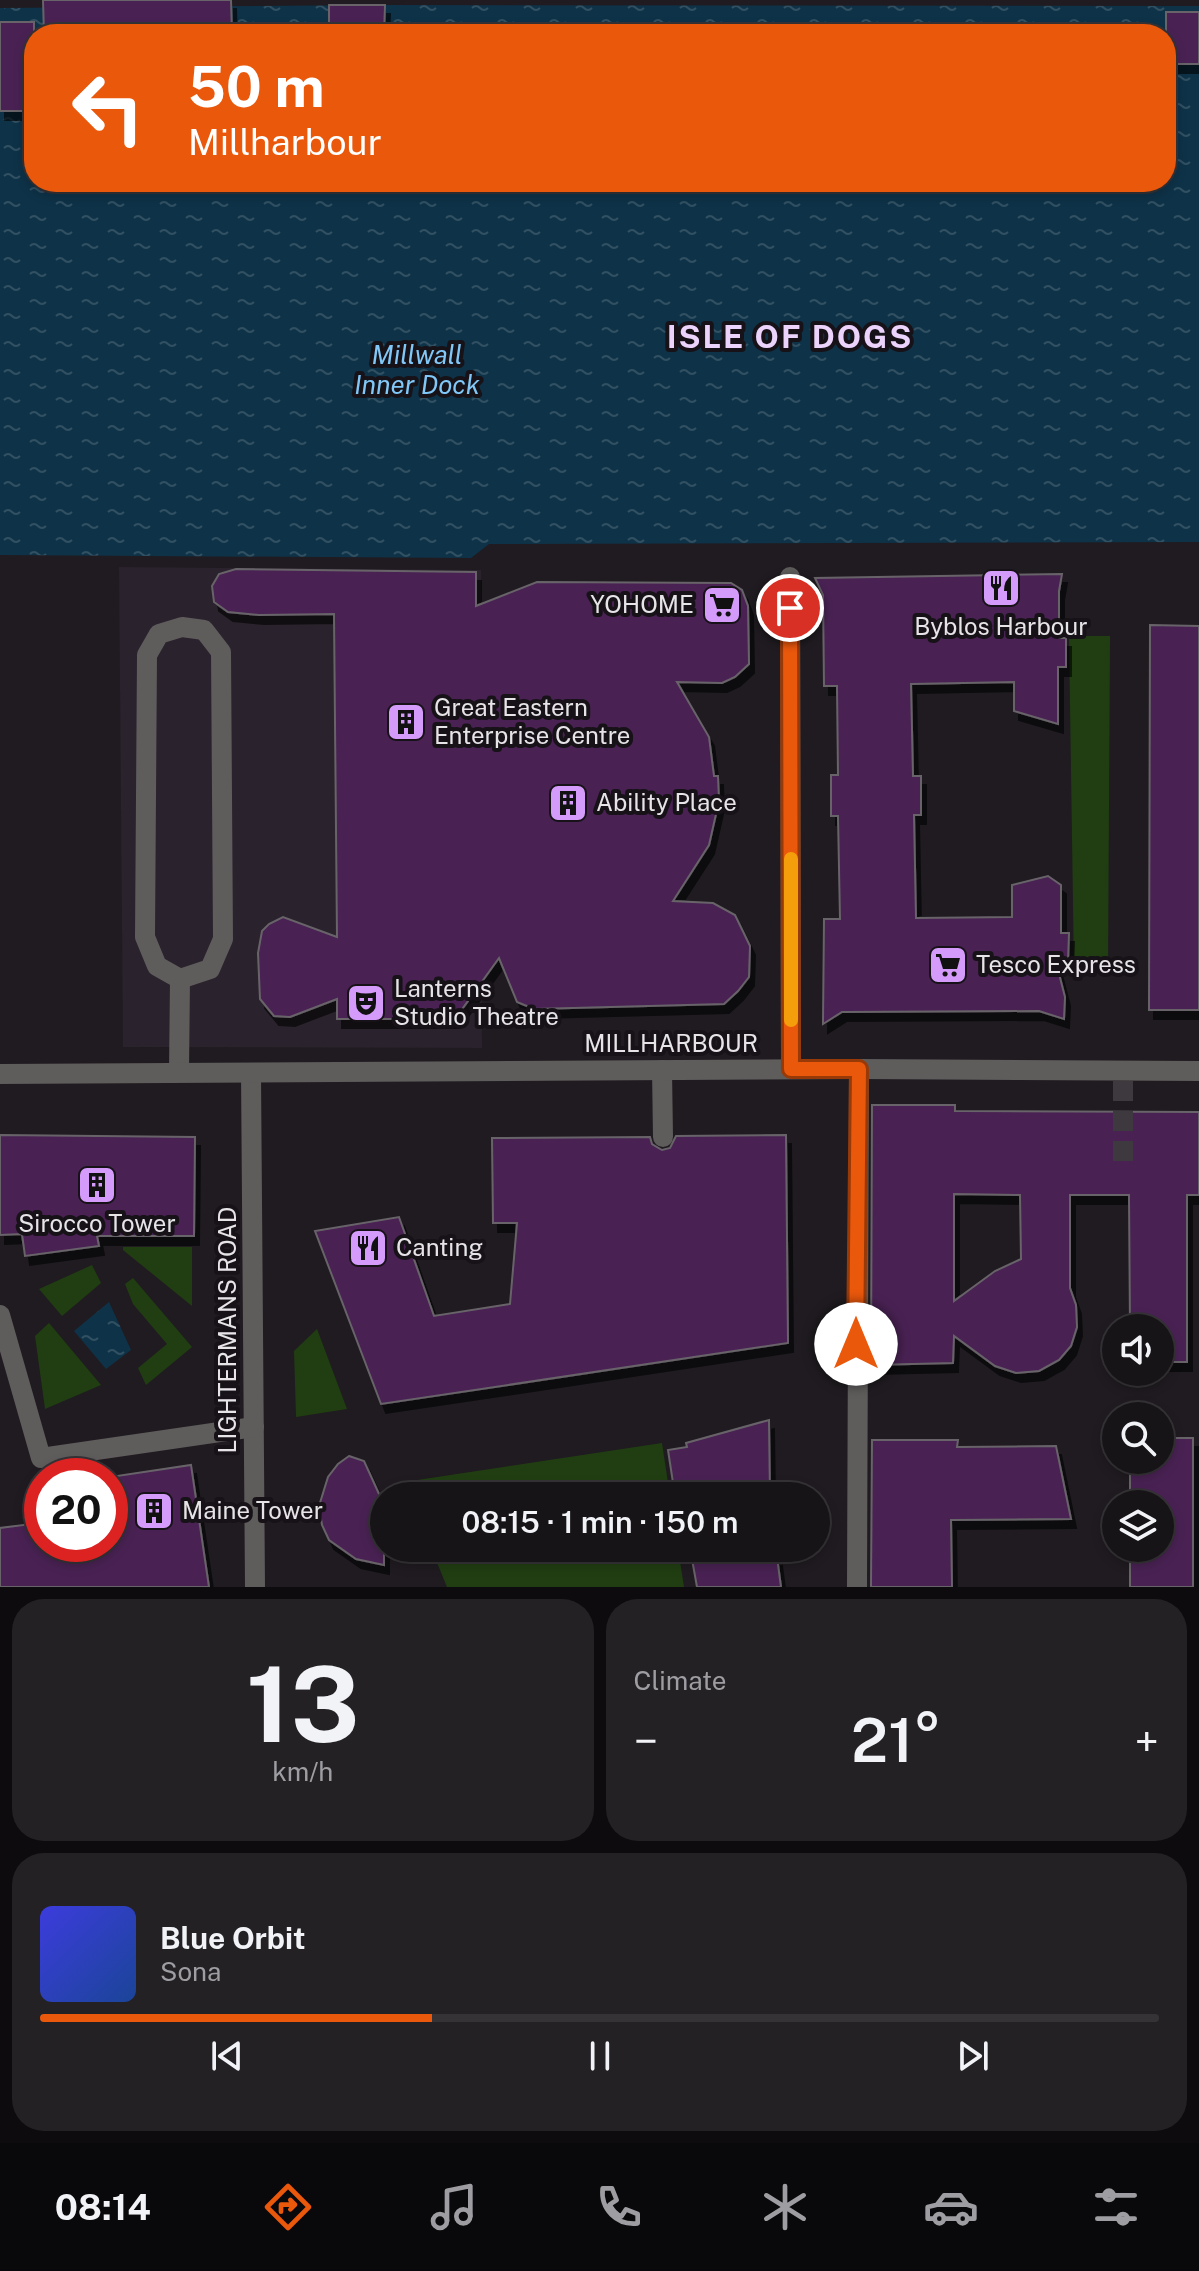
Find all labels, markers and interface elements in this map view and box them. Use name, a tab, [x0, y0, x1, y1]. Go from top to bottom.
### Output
text: 50 m	[188, 54, 325, 120]
icon: left	[56, 56, 160, 160]
text: Millharbour	[188, 121, 382, 163]
district label: ISLE OF DOGS	[667, 318, 913, 355]
water label: Millwall Inner Dock	[354, 339, 480, 400]
restaurant icon: Byblos Harbour	[980, 567, 1022, 609]
pin	[756, 574, 824, 642]
supermarket icon: YOHOME	[701, 584, 743, 626]
icon: arrive	[768, 586, 812, 630]
place label: YOHOME	[590, 590, 694, 618]
place label: Byblos Harbour	[914, 612, 1088, 640]
place label: Great Eastern Enterprise Centre	[434, 693, 630, 749]
building icon: Great Eastern Enterprise Centre	[385, 701, 427, 743]
building icon: Ability Place	[547, 782, 589, 824]
place label: Ability Place	[596, 788, 737, 816]
supermarket icon: Tesco Express	[927, 944, 969, 986]
place label: Tesco Express	[976, 950, 1136, 978]
place label: Lanterns Studio Theatre	[394, 974, 559, 1030]
theatre icon: Lanterns Studio Theatre	[345, 982, 387, 1024]
street label: MILLHARBOUR	[584, 1029, 758, 1057]
building icon: Sirocco Tower	[76, 1164, 118, 1206]
street label: LIGHTERMANS ROAD	[213, 1207, 241, 1453]
place label: Sirocco Tower	[18, 1209, 176, 1237]
restaurant icon: Canting	[347, 1227, 389, 1269]
place label: Canting	[396, 1233, 483, 1261]
position arrow	[814, 1302, 898, 1386]
map controls	[1102, 1314, 1174, 1562]
button: sound	[1102, 1314, 1174, 1386]
button: search	[1102, 1402, 1174, 1474]
speed limit sign: 20	[24, 1458, 128, 1562]
building icon: Maine Tower	[133, 1490, 175, 1532]
button: layers	[1102, 1490, 1174, 1562]
place label: Maine Tower	[182, 1496, 323, 1524]
text: 08:15 · 1 min · 150 m	[462, 1504, 738, 1540]
text: 13	[246, 1643, 360, 1765]
text: Climate	[634, 1665, 727, 1696]
text: 21°	[851, 1705, 941, 1776]
text: −	[634, 1715, 658, 1767]
text: +	[1135, 1715, 1159, 1767]
text: km/h	[272, 1756, 333, 1787]
text: Blue Orbit	[160, 1920, 306, 1956]
text: Sona	[160, 1956, 221, 1987]
icon: previous	[205, 2034, 249, 2078]
icon: pause	[578, 2034, 622, 2078]
icon: next	[951, 2034, 995, 2078]
icon: directions	[260, 2179, 316, 2235]
icon: music	[426, 2179, 482, 2235]
icon: phone	[591, 2179, 647, 2235]
icon: climate	[757, 2179, 813, 2235]
icon: car	[923, 2179, 979, 2235]
icon: filters	[1088, 2179, 1144, 2235]
text: 08:14	[55, 2186, 151, 2228]

